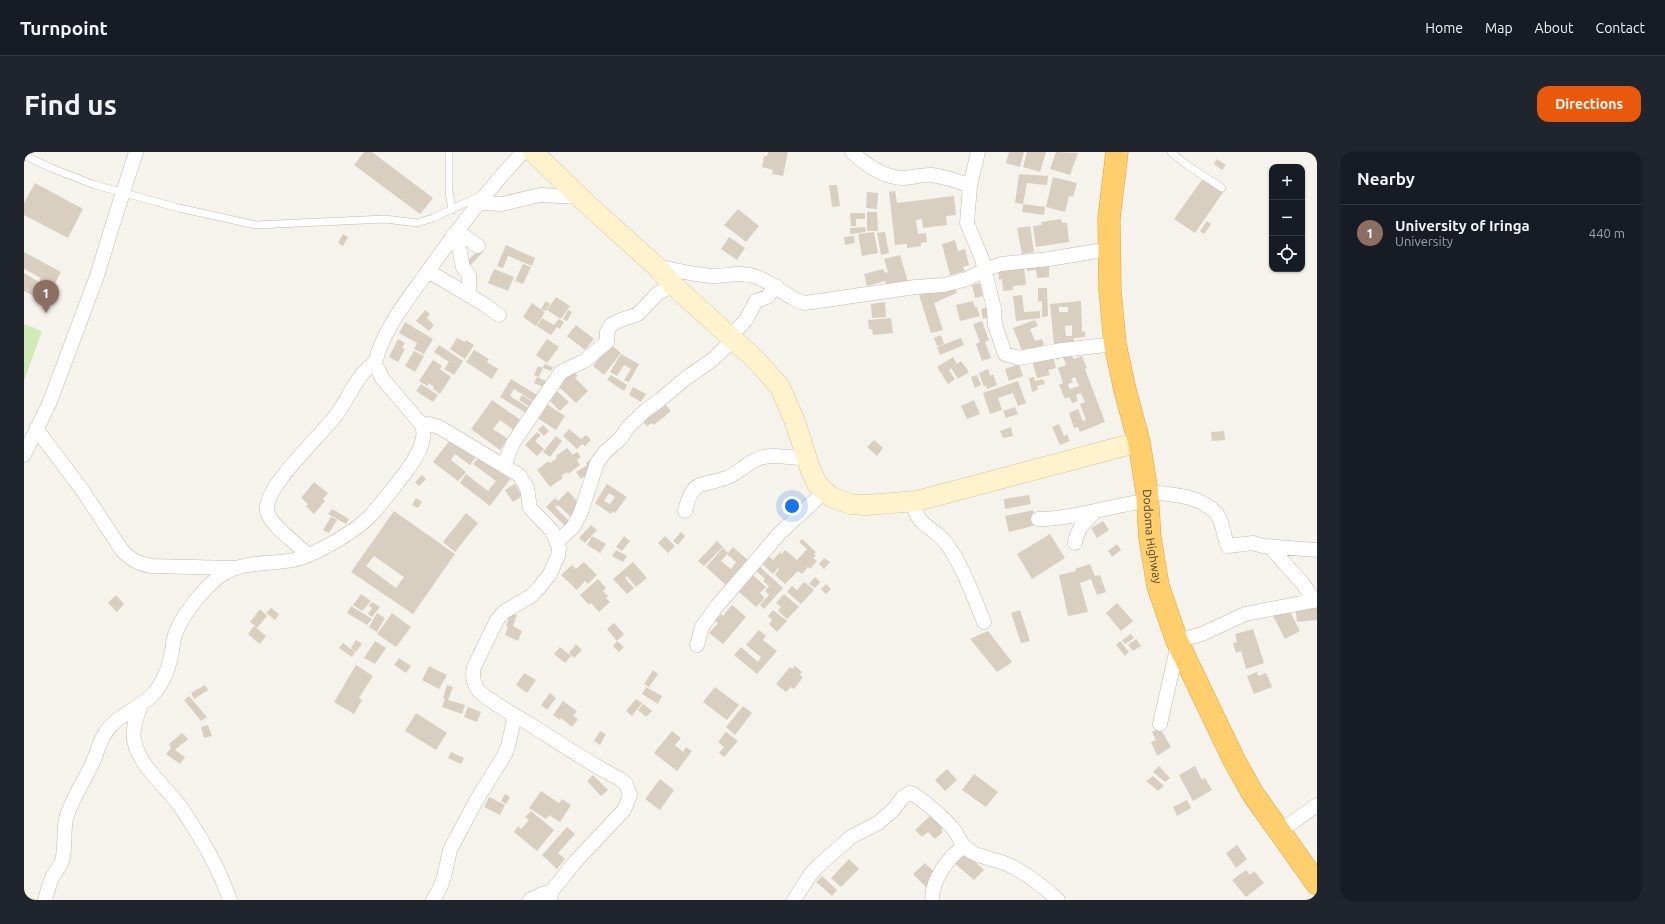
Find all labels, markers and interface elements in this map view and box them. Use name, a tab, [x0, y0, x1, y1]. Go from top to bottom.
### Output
text: Turnpoint	[20, 17, 108, 39]
text: Home	[1425, 20, 1463, 36]
text: Map	[1485, 20, 1513, 36]
text: About	[1535, 20, 1574, 36]
text: Contact	[1596, 20, 1645, 36]
button: Directions	[1537, 86, 1641, 122]
text: Find us	[24, 89, 117, 120]
map controls	[1269, 164, 1305, 272]
button: +	[1269, 164, 1305, 200]
text: Nearby	[1357, 169, 1415, 188]
button: −	[1269, 200, 1305, 236]
text: University of Iringa	[1395, 217, 1530, 234]
text: 1	[1366, 226, 1374, 240]
text: 440 m	[1589, 226, 1625, 240]
text: University	[1395, 234, 1453, 248]
button: locate	[1269, 236, 1305, 272]
pin: 1	[33, 280, 59, 313]
street label: Dodoma Highway	[1141, 489, 1165, 585]
your location	[782, 496, 802, 516]

